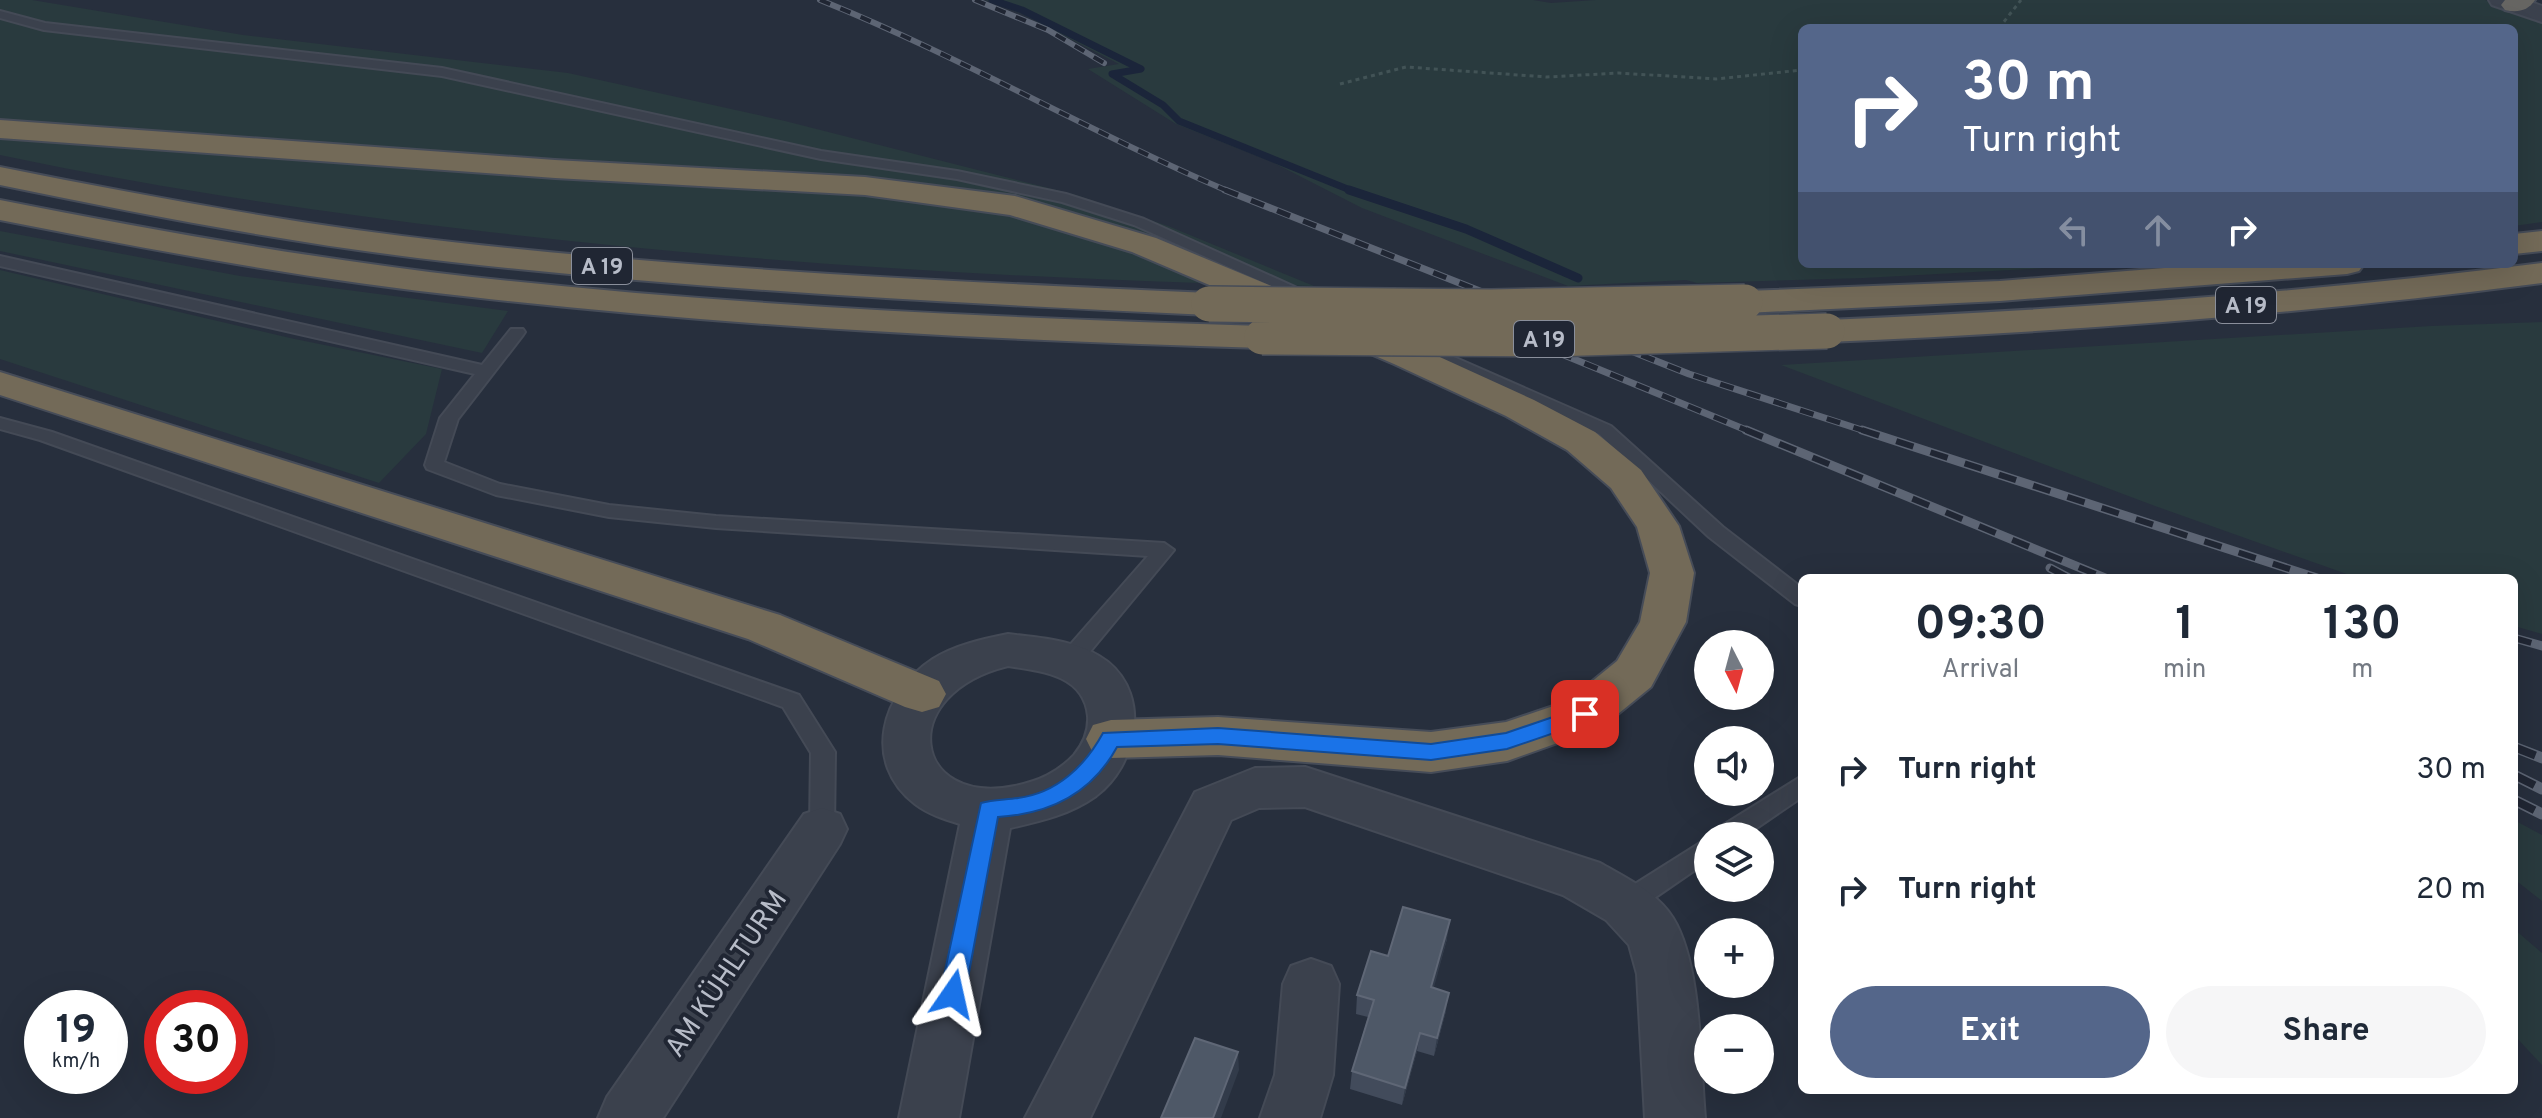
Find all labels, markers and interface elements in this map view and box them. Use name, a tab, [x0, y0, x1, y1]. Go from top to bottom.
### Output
text: 30 m	[1962, 50, 2095, 120]
icon: right	[1830, 56, 1934, 160]
text: Turn right	[1962, 119, 2121, 165]
icon: left	[2052, 208, 2096, 252]
icon: ahead	[2136, 208, 2180, 252]
icon: right	[2220, 208, 2264, 252]
road number: A 19	[572, 248, 632, 284]
road number: A 19	[2216, 287, 2276, 323]
road number: A 19	[1514, 321, 1574, 357]
text: 09:30	[1914, 596, 2047, 656]
text: 1	[2175, 596, 2194, 656]
text: 130	[2323, 596, 2402, 656]
north arrow	[1694, 630, 1774, 710]
map controls	[1694, 630, 1774, 1094]
text: Arrival	[1942, 654, 2019, 687]
text: min	[2163, 654, 2206, 687]
text: m	[2351, 654, 2373, 687]
pin	[1551, 680, 1619, 748]
icon: arrive	[1563, 692, 1607, 736]
button: sound	[1694, 726, 1774, 806]
icon: right	[1830, 748, 1874, 792]
text: Turn right	[1898, 752, 2036, 789]
text: 30 m	[2417, 752, 2486, 789]
button: layers	[1694, 822, 1774, 902]
icon: right	[1830, 868, 1874, 912]
text: Turn right	[1898, 872, 2036, 909]
text: 20 m	[2416, 872, 2486, 909]
street label: AM KÜHLTURM	[657, 883, 797, 1065]
button: +	[1694, 918, 1774, 998]
position arrow	[911, 952, 995, 1036]
button: Exit	[1830, 986, 2150, 1078]
button: Share	[2166, 986, 2486, 1078]
speed limit sign: 30	[144, 990, 248, 1094]
text: 19	[56, 1007, 96, 1057]
button: −	[1694, 1014, 1774, 1094]
text: km/h	[52, 1049, 100, 1075]

